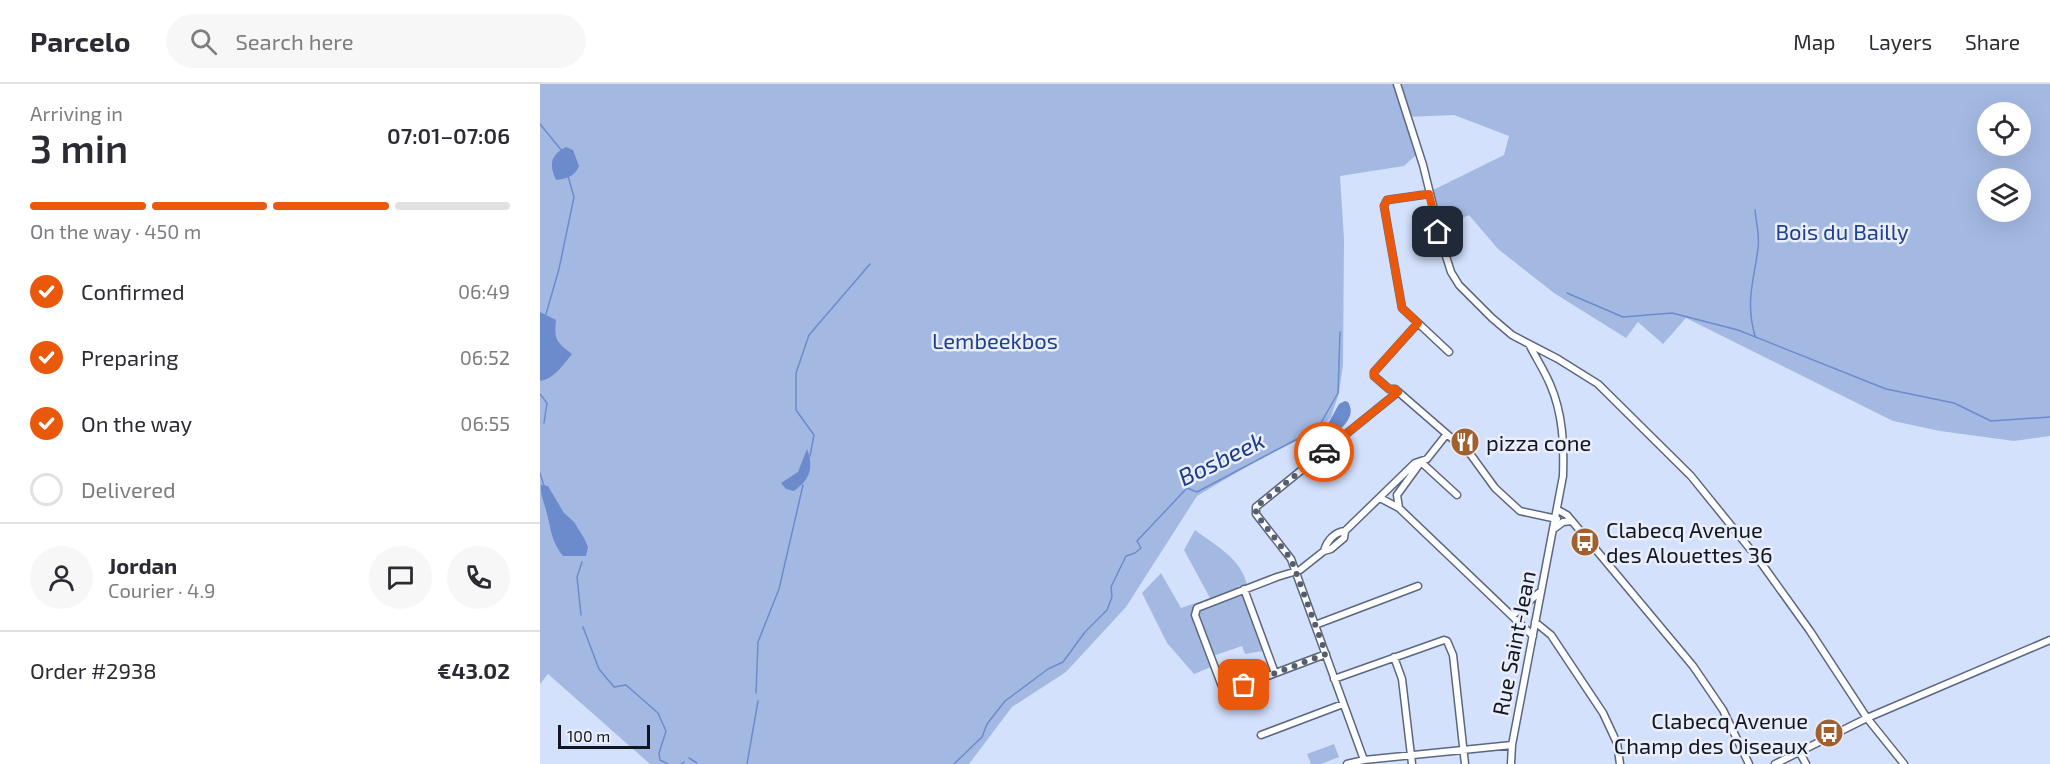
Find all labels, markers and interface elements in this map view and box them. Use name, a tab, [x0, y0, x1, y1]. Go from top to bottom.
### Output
search box	[166, 14, 586, 68]
text: Parcelo	[30, 24, 130, 58]
icon: search	[187, 25, 220, 58]
text: Search here	[235, 28, 354, 54]
text: Map	[1793, 29, 1835, 54]
text: Layers	[1868, 29, 1932, 54]
text: Share	[1965, 29, 2020, 54]
text: Arriving in	[30, 101, 123, 125]
map controls	[1977, 102, 2031, 222]
button: locate	[1977, 102, 2031, 156]
text: 07:01–07:06	[387, 122, 510, 148]
text: 3 min	[30, 124, 128, 171]
button: layers	[1977, 168, 2031, 222]
pin	[1412, 206, 1463, 257]
icon: home	[1421, 215, 1454, 248]
park label: Bois du Bailly	[1775, 218, 1909, 244]
text: On the way · 450 m	[30, 219, 201, 243]
icon: check	[30, 275, 63, 308]
text: Confirmed	[81, 278, 185, 304]
text: 06:49	[458, 279, 510, 303]
park label: Lembeekbos	[932, 327, 1058, 353]
icon: check	[30, 341, 63, 374]
text: Preparing	[81, 344, 179, 370]
text: 06:52	[460, 345, 510, 369]
icon: check	[30, 407, 63, 440]
text: On the way	[81, 410, 192, 436]
text: 06:55	[460, 411, 510, 435]
courier	[1294, 422, 1354, 482]
water label: Bosbeek	[1173, 425, 1269, 491]
restaurant icon: pizza cone	[1449, 426, 1481, 458]
place label: pizza cone	[1486, 429, 1591, 455]
icon: car	[1308, 436, 1341, 469]
text: Delivered	[81, 476, 176, 502]
place label: Clabecq Avenue des Alouettes 36	[1606, 516, 1773, 567]
bus stop icon: Clabecq Avenue des Alouettes 36	[1569, 526, 1601, 558]
button: person	[30, 546, 93, 609]
button: chat	[369, 546, 432, 609]
button: phone	[447, 546, 510, 609]
text: Jordan	[108, 552, 177, 578]
street label: Rue Saint-Jean	[1486, 568, 1540, 718]
text: Courier · 4.9	[108, 578, 215, 602]
text: Order #2938	[30, 657, 157, 683]
text: €43.02	[437, 657, 510, 683]
pin	[1218, 659, 1269, 710]
icon: bag	[1227, 668, 1260, 701]
place label: Clabecq Avenue Champ des Oiseaux	[1614, 707, 1808, 758]
bus stop icon: Clabecq Avenue Champ des Oiseaux	[1813, 717, 1845, 749]
scale bar	[558, 722, 650, 750]
text: 100 m	[567, 726, 610, 745]

